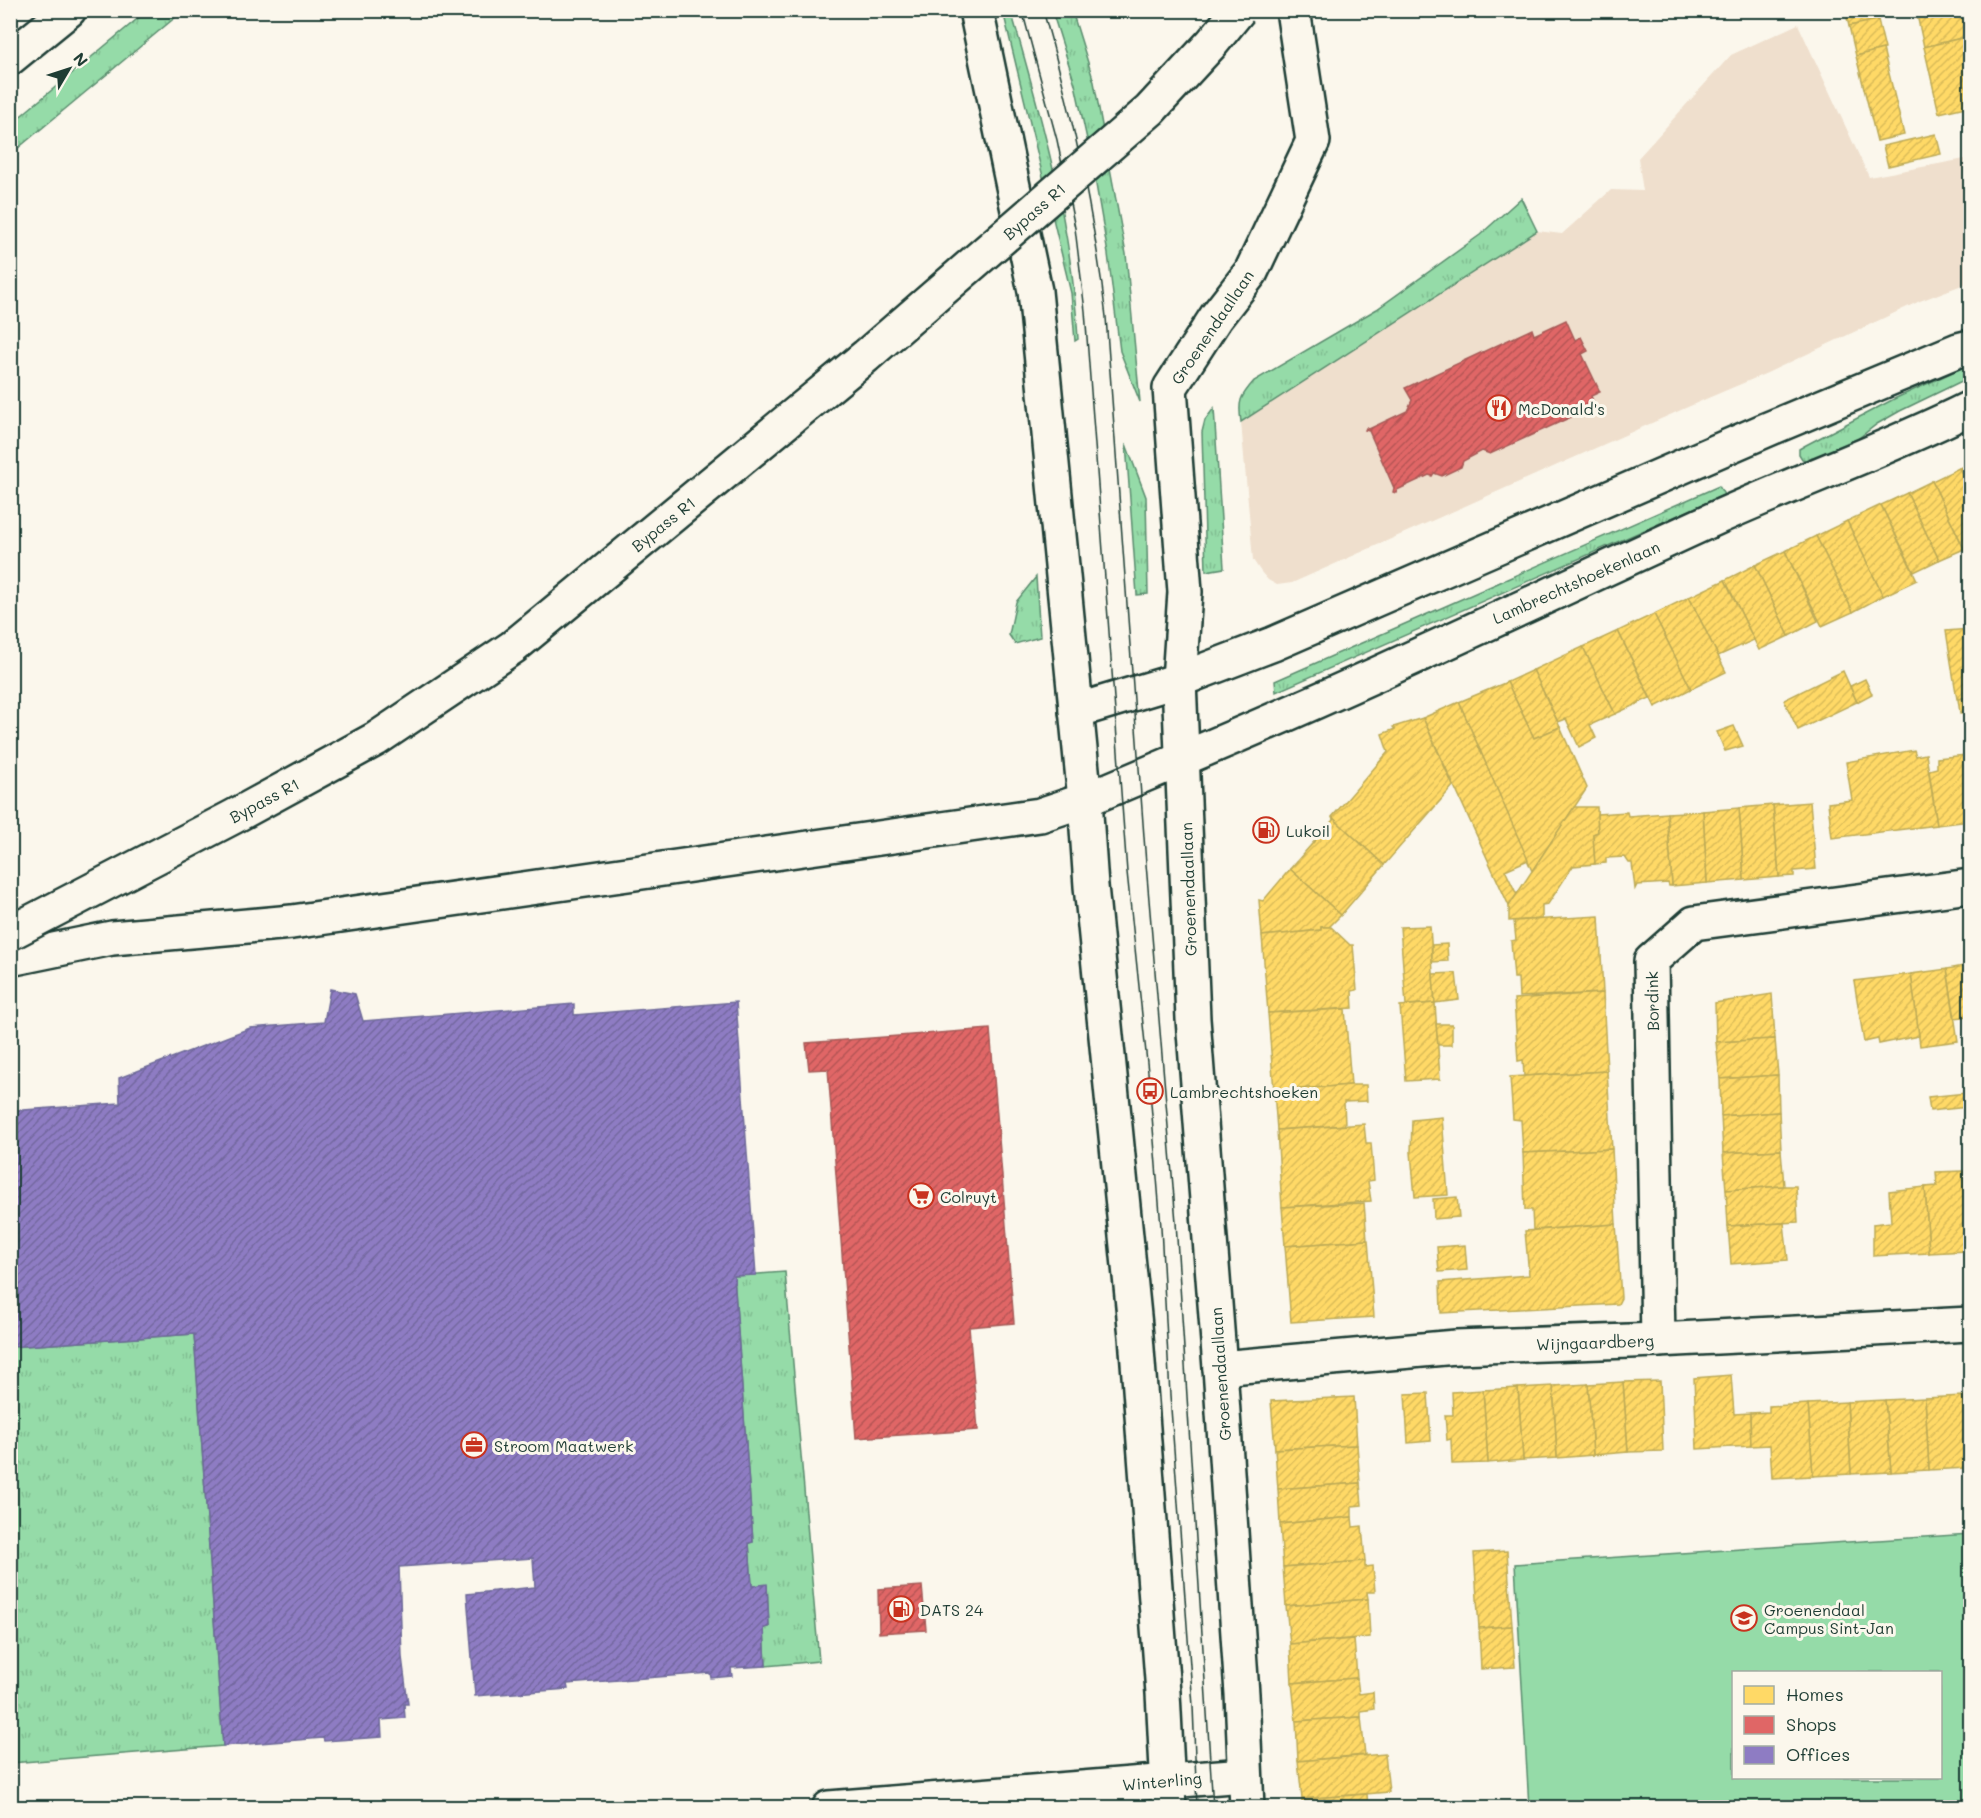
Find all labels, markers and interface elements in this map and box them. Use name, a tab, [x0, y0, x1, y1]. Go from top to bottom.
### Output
north arrow	[39, 39, 99, 99]
text: N	[69, 48, 93, 71]
street label: Bypass R1	[998, 178, 1070, 244]
street label: Groenendaallaan	[1166, 266, 1258, 388]
restaurant icon: McDonald's	[1484, 393, 1514, 423]
place label: McDonald's	[1518, 398, 1605, 419]
street label: Bypass R1	[627, 492, 699, 556]
street label: Lambrechtshoekenlaan	[1489, 536, 1663, 628]
street label: Bypass R1	[225, 773, 303, 827]
fuel station icon: Lukoil	[1251, 815, 1281, 845]
place label: Lukoil	[1286, 820, 1330, 841]
street label: Groenendaallaan	[1175, 822, 1201, 956]
street label: Bordink	[1641, 971, 1663, 1031]
bus stop icon: Lambrechtshoeken	[1135, 1076, 1165, 1106]
place label: Lambrechtshoeken	[1170, 1081, 1318, 1102]
supermarket icon: Colruyt	[906, 1181, 936, 1211]
place label: Colruyt	[940, 1186, 997, 1207]
street label: Groenendaallaan	[1205, 1307, 1235, 1441]
street label: Wijngaardberg	[1536, 1329, 1654, 1355]
office icon: Stroom Maatwerk	[459, 1430, 489, 1460]
place label: Stroom Maatwerk	[494, 1435, 634, 1456]
fuel station icon: DATS 24	[886, 1594, 916, 1624]
place label: DATS 24	[920, 1599, 984, 1620]
place label: Groenendaal Campus Sint-Jan	[1764, 1599, 1894, 1638]
school or university icon: Groenendaal Campus Sint-Jan	[1729, 1603, 1759, 1633]
legend	[1732, 1671, 1942, 1779]
text: Homes	[1786, 1682, 1844, 1706]
text: Shops	[1786, 1712, 1837, 1736]
text: Offices	[1786, 1742, 1850, 1766]
street label: Winterling	[1121, 1767, 1203, 1795]

